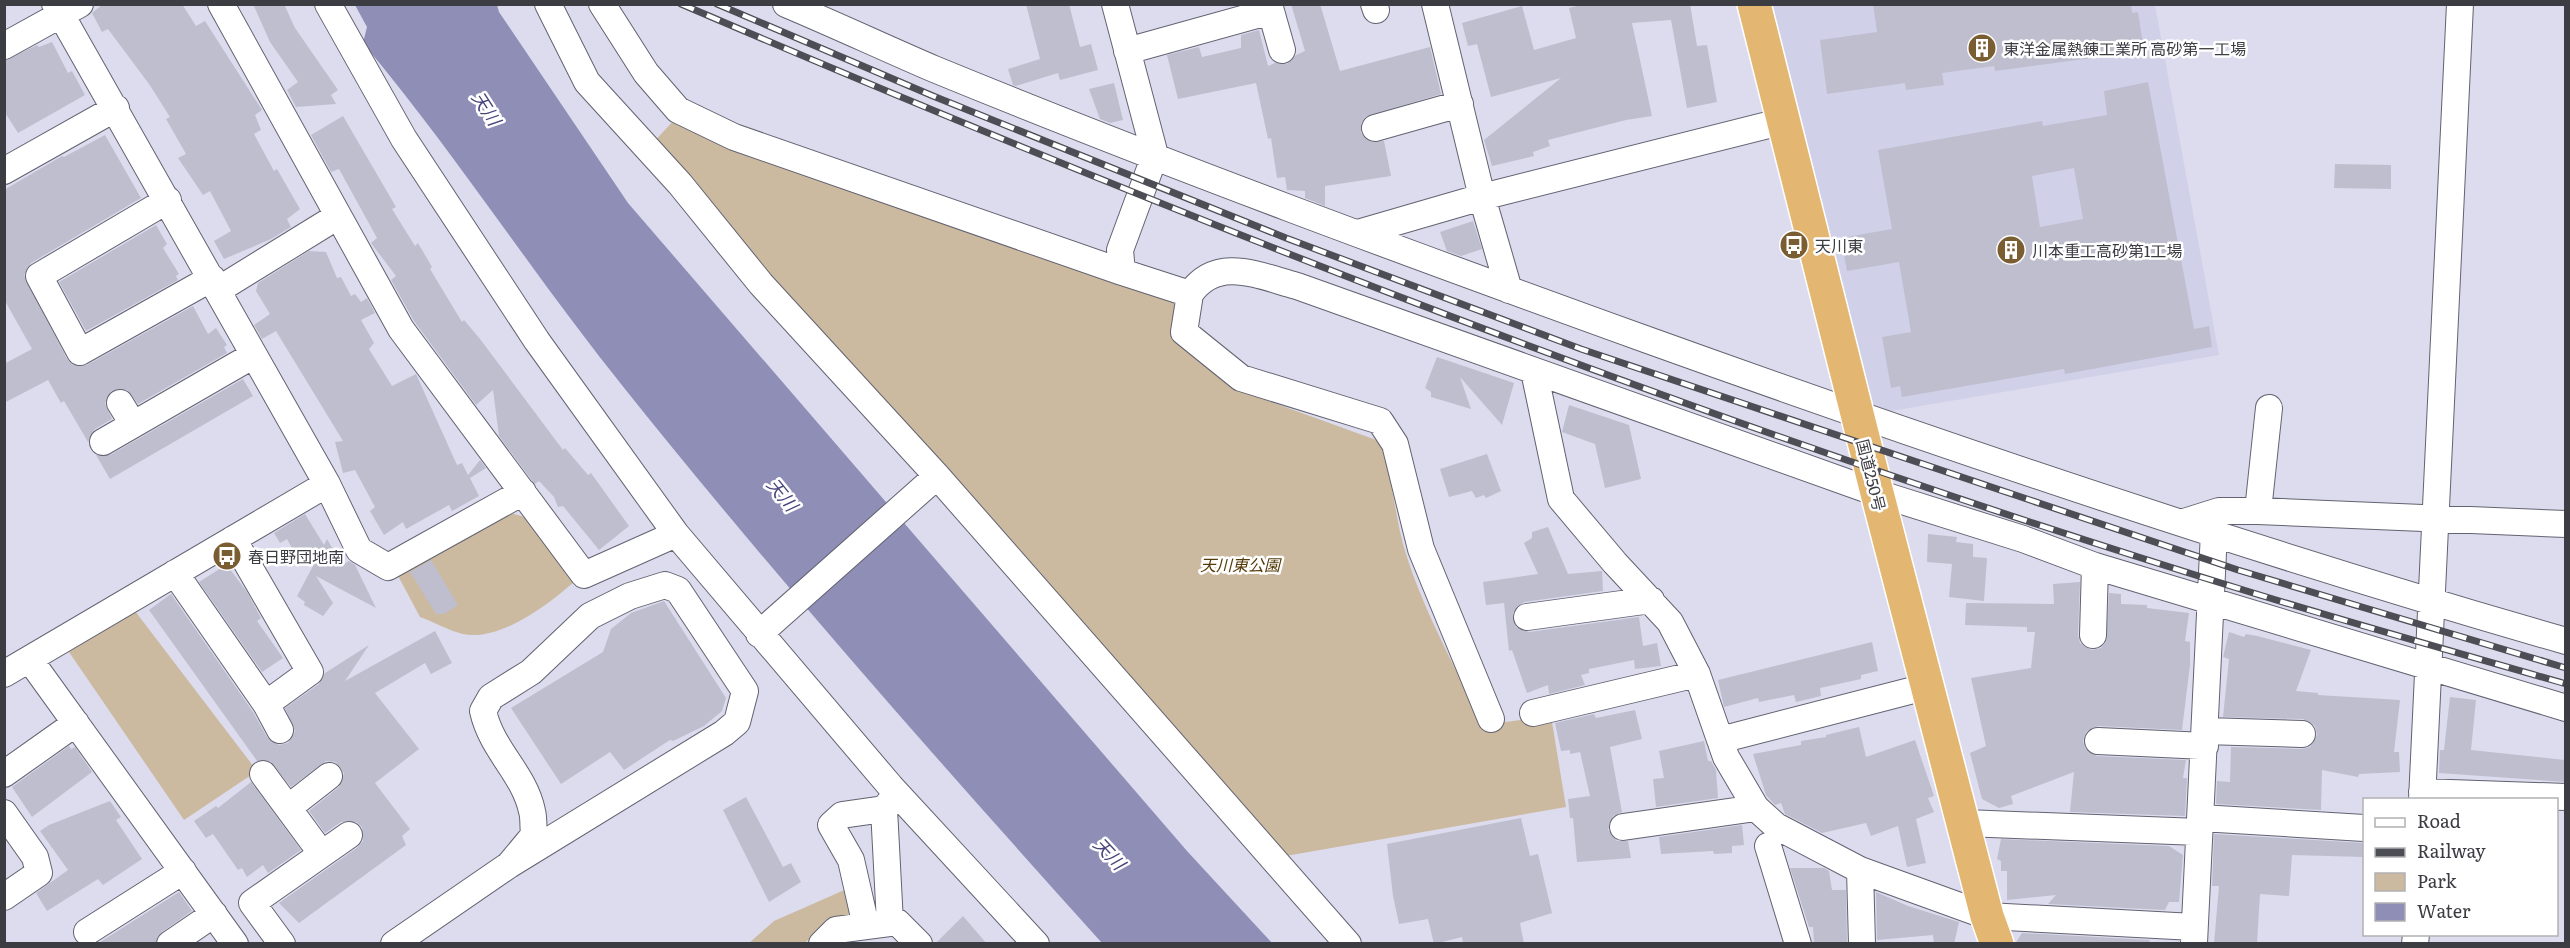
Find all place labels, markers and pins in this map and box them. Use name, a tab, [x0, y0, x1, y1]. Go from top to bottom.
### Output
building icon: 東洋金属熱錬工業所 高砂第一工場	[1966, 32, 1998, 64]
place label: 東洋金属熱錬工業所 高砂第一工場	[2003, 36, 2246, 60]
bus stop icon: 天川東	[1778, 229, 1810, 261]
place label: 天川東	[1815, 233, 1863, 257]
building icon: 川本重工高砂第1工場	[1995, 234, 2027, 266]
place label: 川本重工高砂第1工場	[2032, 238, 2183, 262]
bus stop icon: 春日野団地南	[211, 540, 243, 572]
place label: 春日野団地南	[248, 544, 344, 568]

